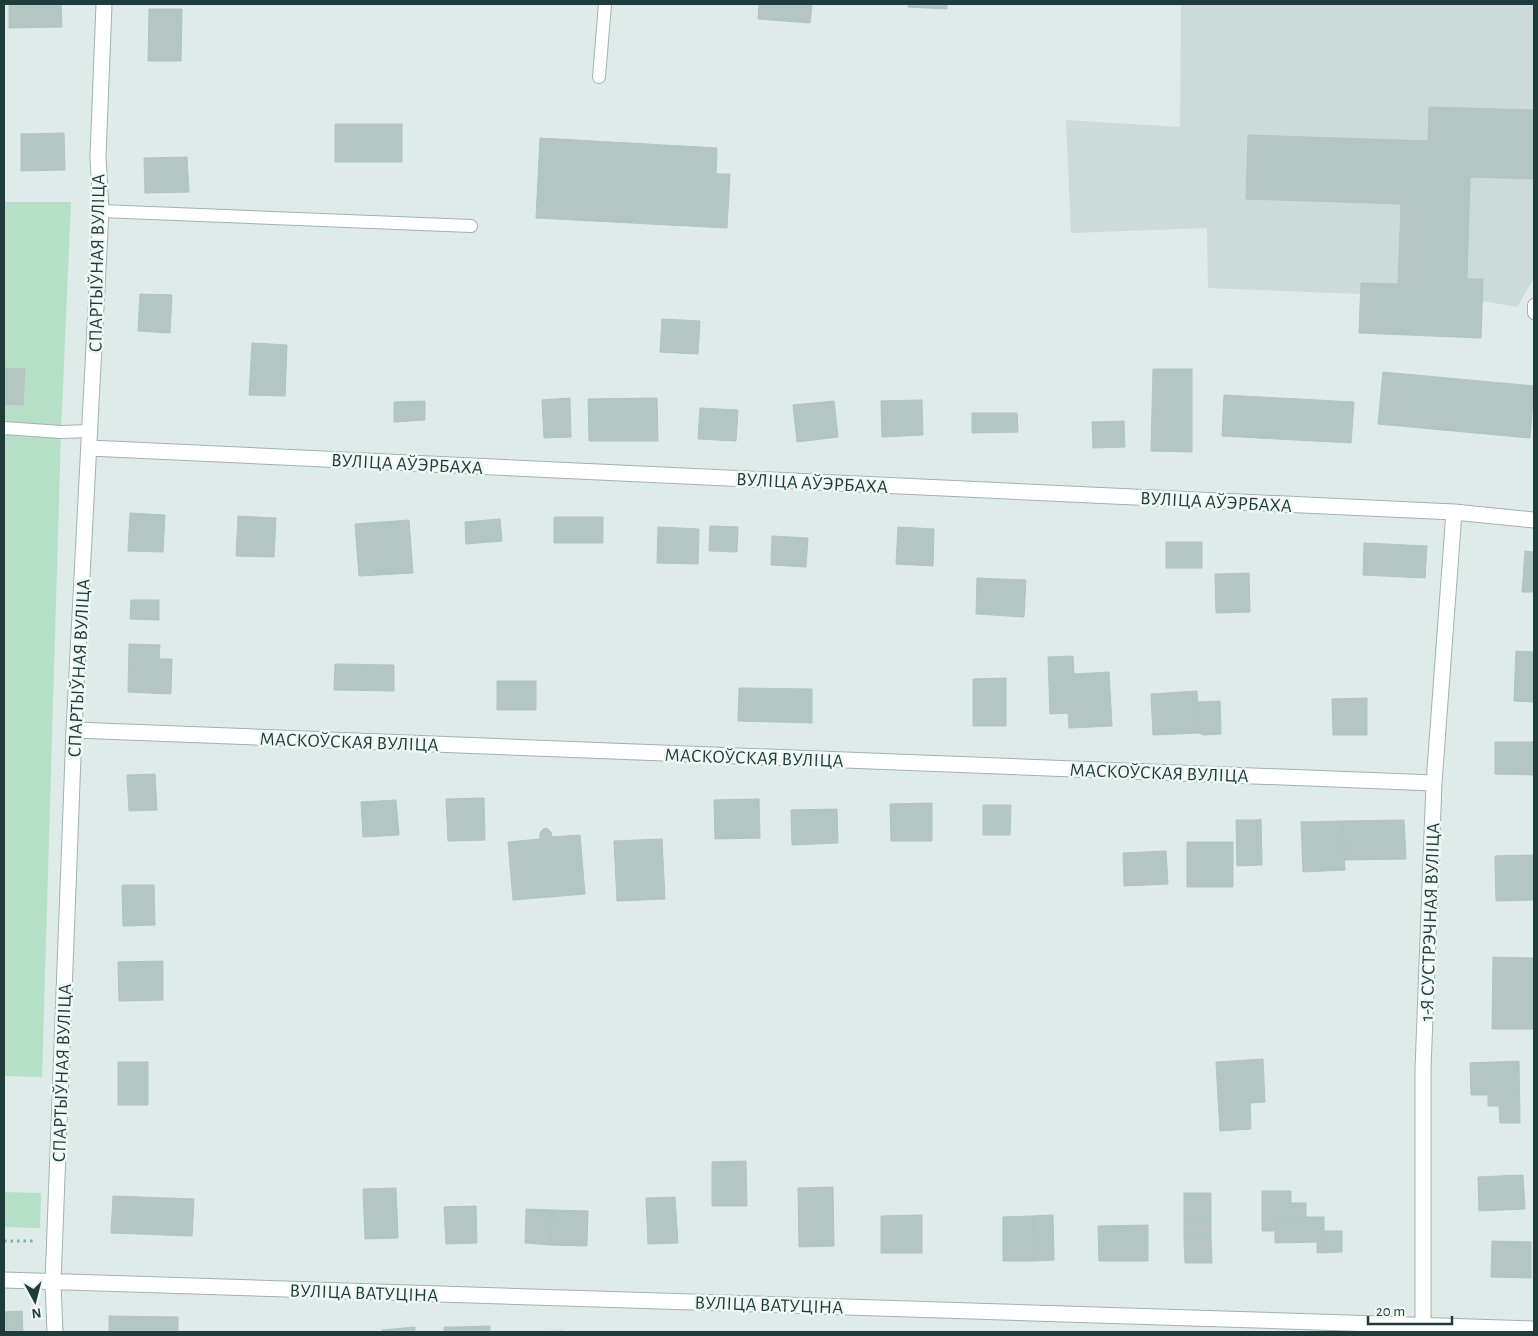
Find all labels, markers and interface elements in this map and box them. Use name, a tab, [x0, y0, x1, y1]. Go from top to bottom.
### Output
street label: СПАРТЫЎНАЯ ВУЛІЦА	[85, 173, 109, 353]
street label: ВУЛІЦА АЎЭРБАХА	[330, 450, 483, 478]
street label: ВУЛІЦА АЎЭРБАХА	[735, 469, 888, 497]
street label: ВУЛІЦА АЎЭРБАХА	[1139, 488, 1292, 516]
street label: СПАРТЫЎНАЯ ВУЛІЦА	[64, 578, 94, 758]
street label: МАСКОЎСКАЯ ВУЛІЦА	[259, 729, 439, 755]
street label: МАСКОЎСКАЯ ВУЛІЦА	[664, 745, 844, 771]
street label: МАСКОЎСКАЯ ВУЛІЦА	[1069, 760, 1249, 786]
street label: 1-Я СУСТРЭЧНАЯ ВУЛІЦА	[1418, 822, 1443, 1022]
street label: СПАРТЫЎНАЯ ВУЛІЦА	[49, 983, 75, 1163]
north arrow	[10, 1276, 60, 1326]
street label: ВУЛІЦА ВАТУЦІНА	[289, 1281, 439, 1306]
street label: ВУЛІЦА ВАТУЦІНА	[694, 1293, 844, 1318]
scale bar	[1368, 1294, 1452, 1326]
text: 20 m	[1376, 1304, 1405, 1319]
text: N	[31, 1305, 42, 1320]

